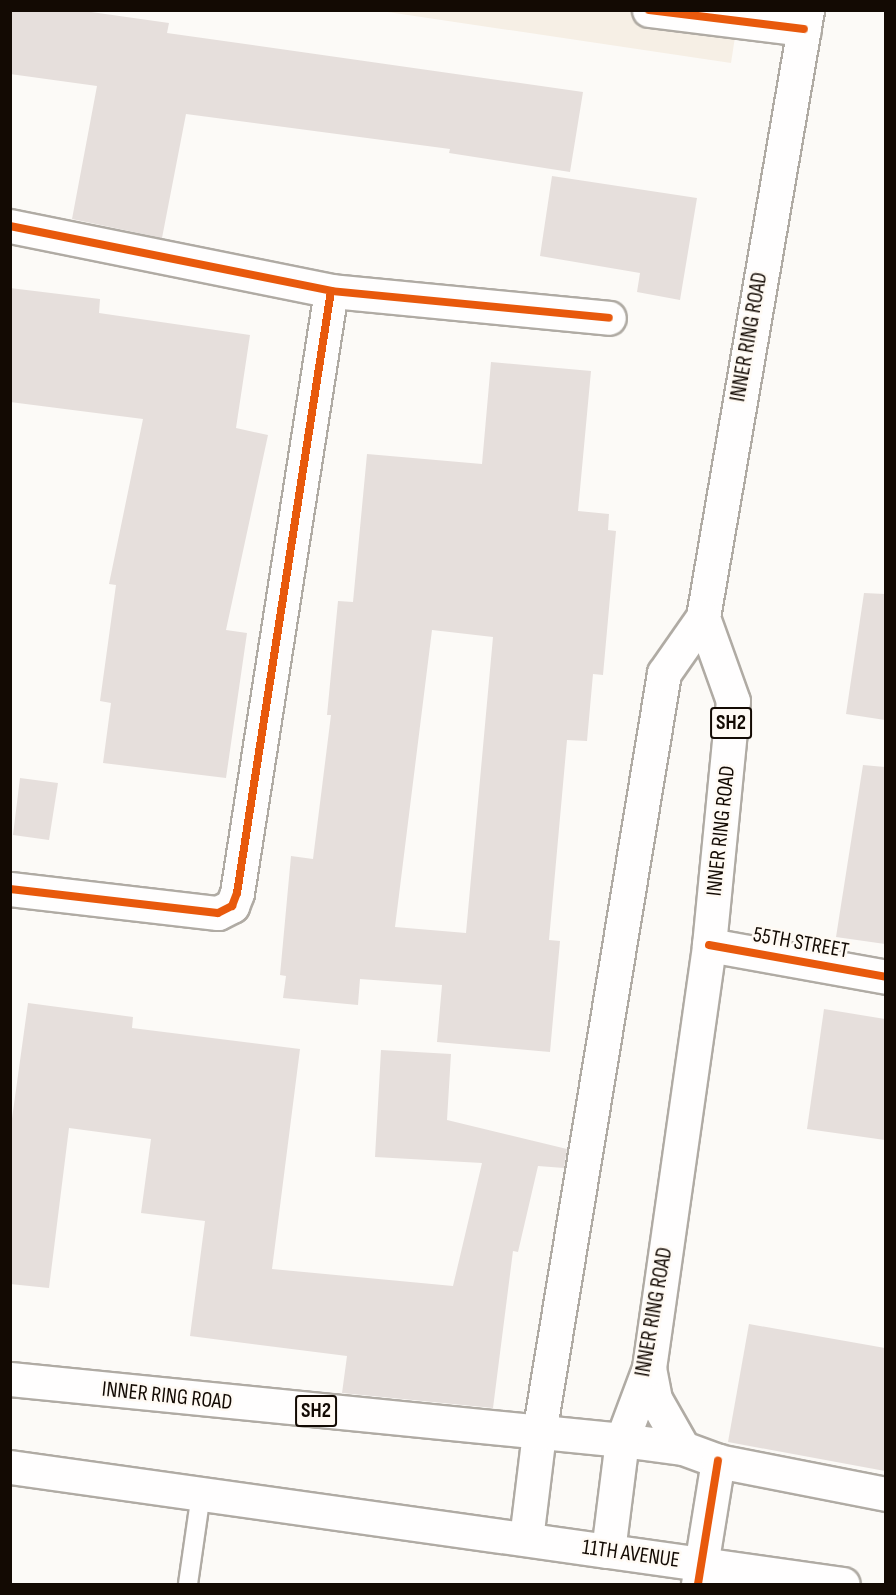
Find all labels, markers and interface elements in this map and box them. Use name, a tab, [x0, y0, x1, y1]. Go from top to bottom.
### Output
street label: INNER RING ROAD	[725, 270, 773, 404]
road number: SH2	[710, 705, 752, 741]
street label: INNER RING ROAD	[701, 765, 741, 897]
street label: 55TH STREET	[751, 922, 851, 964]
street label: INNER RING ROAD	[630, 1245, 678, 1379]
street label: INNER RING ROAD	[101, 1376, 233, 1416]
road number: SH2	[295, 1393, 337, 1429]
street label: 11TH AVENUE	[581, 1534, 681, 1574]

